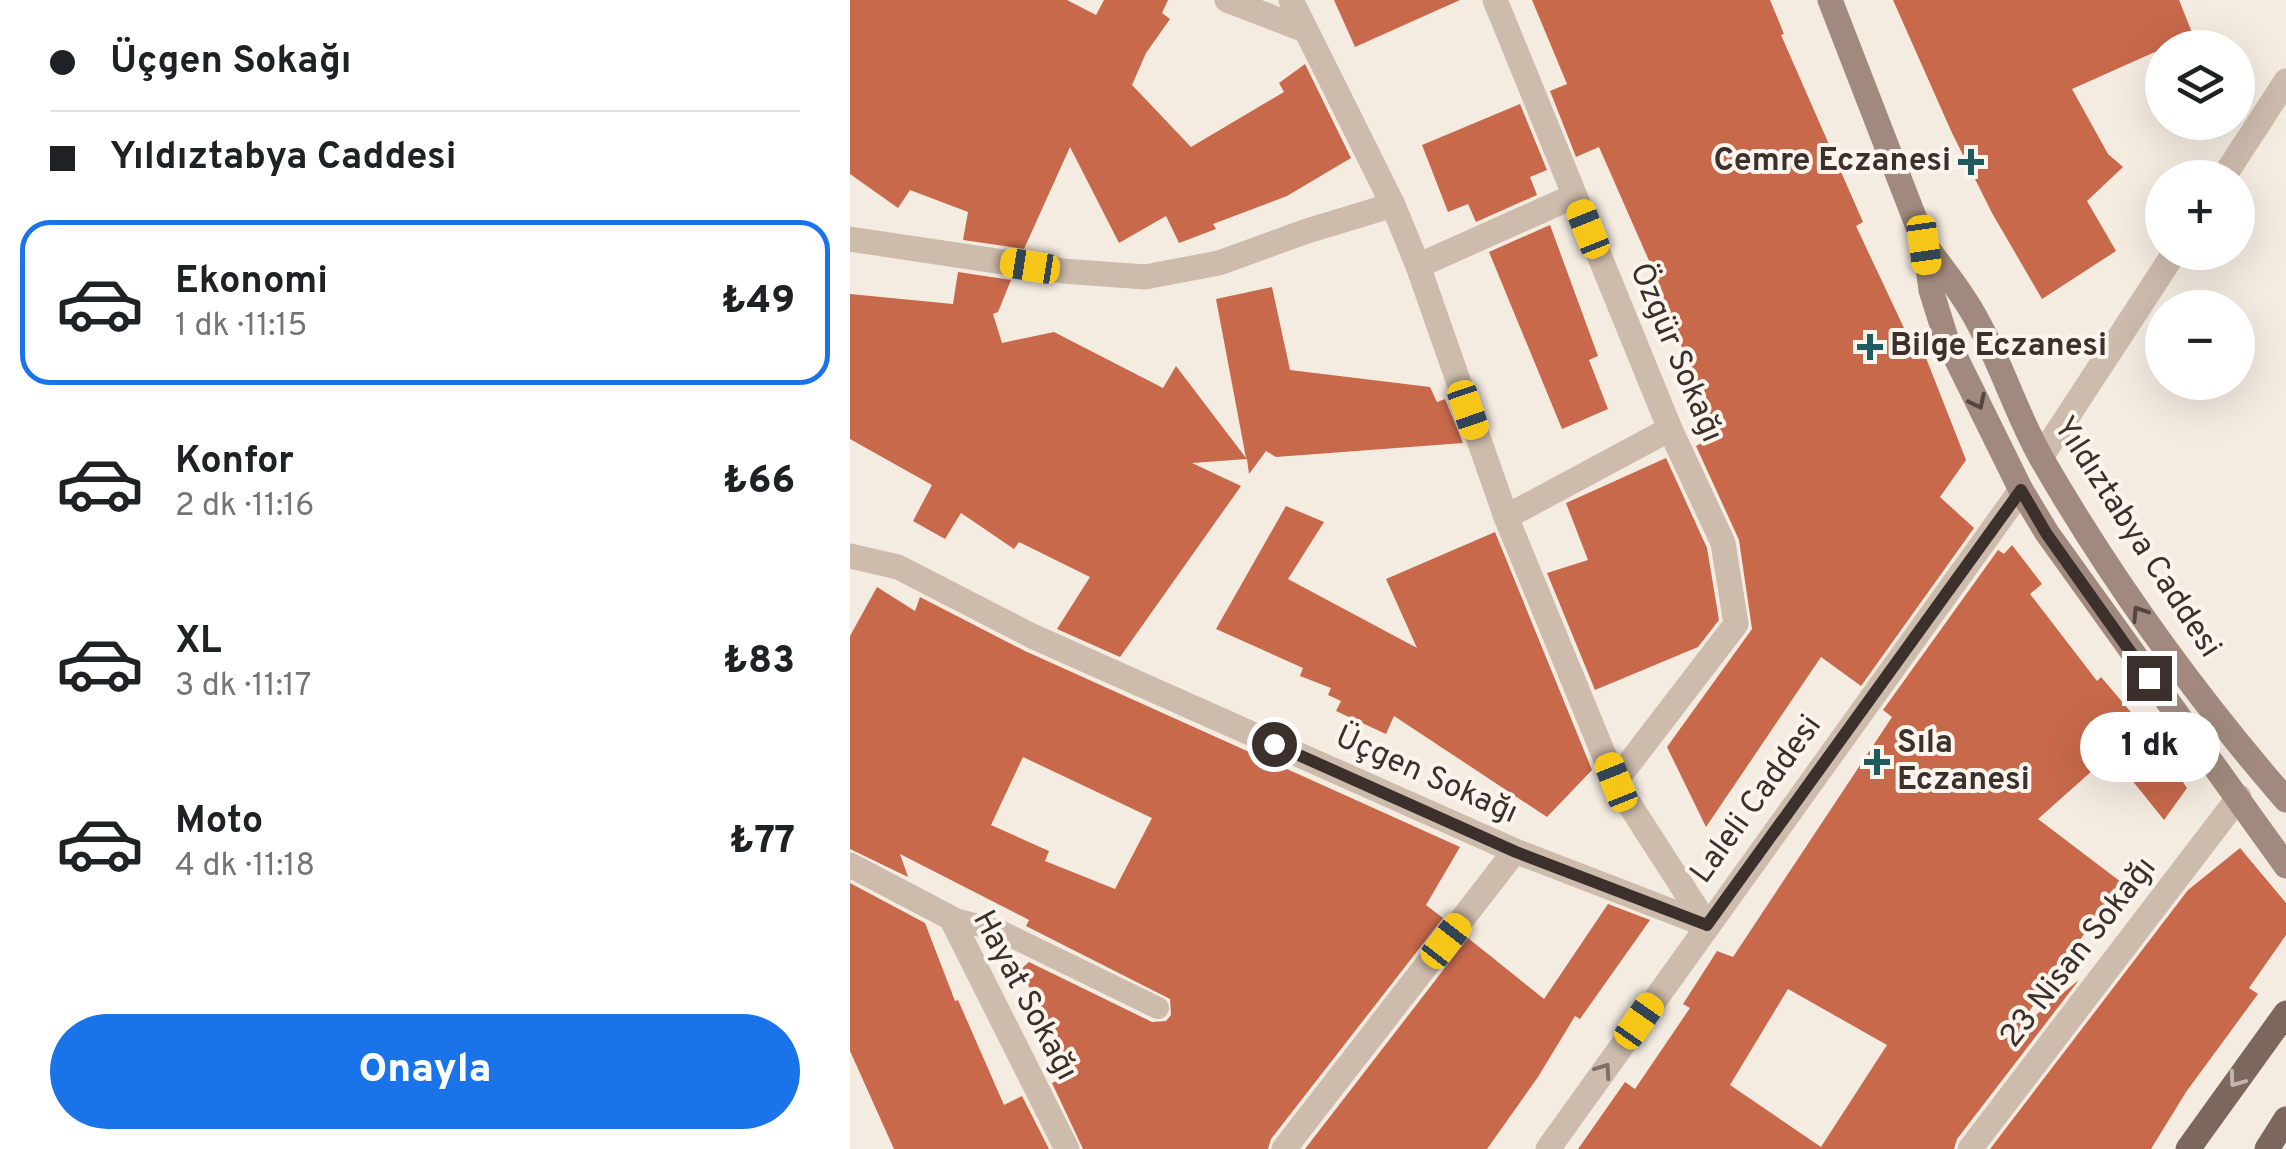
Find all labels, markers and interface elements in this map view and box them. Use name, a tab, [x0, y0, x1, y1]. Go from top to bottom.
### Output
map controls	[2145, 30, 2255, 400]
button: layers	[2145, 30, 2255, 140]
text: Üçgen Sokağı	[110, 38, 352, 87]
text: Yıldıztabya Caddesi	[110, 134, 457, 183]
place label: Cemre Eczanesi	[1713, 142, 1951, 182]
marker: Cemre Eczanesi	[1960, 151, 1982, 173]
button: +	[2145, 160, 2255, 270]
car	[1563, 196, 1613, 262]
car	[1905, 213, 1943, 277]
car	[998, 246, 1062, 286]
street label: Özgür Sokağı	[1619, 257, 1733, 449]
icon: car	[55, 258, 145, 348]
text: Ekonomi	[175, 258, 328, 307]
text: ₺49	[721, 278, 795, 327]
button: −	[2145, 290, 2255, 400]
text: 1 dk · 11:15	[175, 307, 307, 347]
place label: Bilge Eczanesi	[1890, 327, 2107, 367]
marker: Bilge Eczanesi	[1859, 336, 1881, 358]
car	[1444, 377, 1492, 443]
one-way arrow	[1966, 392, 1986, 410]
street label: Yıldıztabya Caddesi	[2043, 410, 2229, 666]
icon: car	[55, 438, 145, 528]
text: Konfor	[175, 438, 294, 487]
text: ₺66	[723, 458, 795, 507]
text: 2 dk · 11:16	[175, 487, 314, 527]
one-way arrow	[2133, 606, 2151, 625]
icon: car	[55, 618, 145, 708]
text: XL	[175, 618, 222, 667]
text: ₺83	[723, 638, 795, 687]
route end	[2127, 656, 2172, 701]
text: 3 dk · 11:17	[175, 667, 311, 707]
street label: Laleli Caddesi	[1683, 708, 1831, 892]
callout: 1 dk	[2079, 713, 2219, 783]
street label: Üçgen Sokağı	[1329, 716, 1524, 834]
route start	[1252, 722, 1297, 767]
place label: Sıla Eczanesi	[1897, 724, 2030, 801]
text: 1 dk	[2121, 727, 2179, 767]
car	[1591, 749, 1641, 815]
marker: Sıla Eczanesi	[1866, 751, 1888, 773]
icon: car	[55, 798, 145, 888]
text: Moto	[175, 798, 263, 847]
text: ₺77	[729, 818, 795, 867]
text: 4 dk · 11:18	[175, 847, 315, 887]
street label: 23 Nisan Sokağı	[1992, 850, 2166, 1056]
street label: Hayat Sokağı	[963, 904, 1085, 1088]
car	[1416, 908, 1476, 974]
car	[1610, 988, 1668, 1054]
button: Onayla	[50, 1014, 800, 1129]
one-way arrow	[1592, 1062, 1610, 1081]
one-way arrow	[2231, 1069, 2248, 1087]

